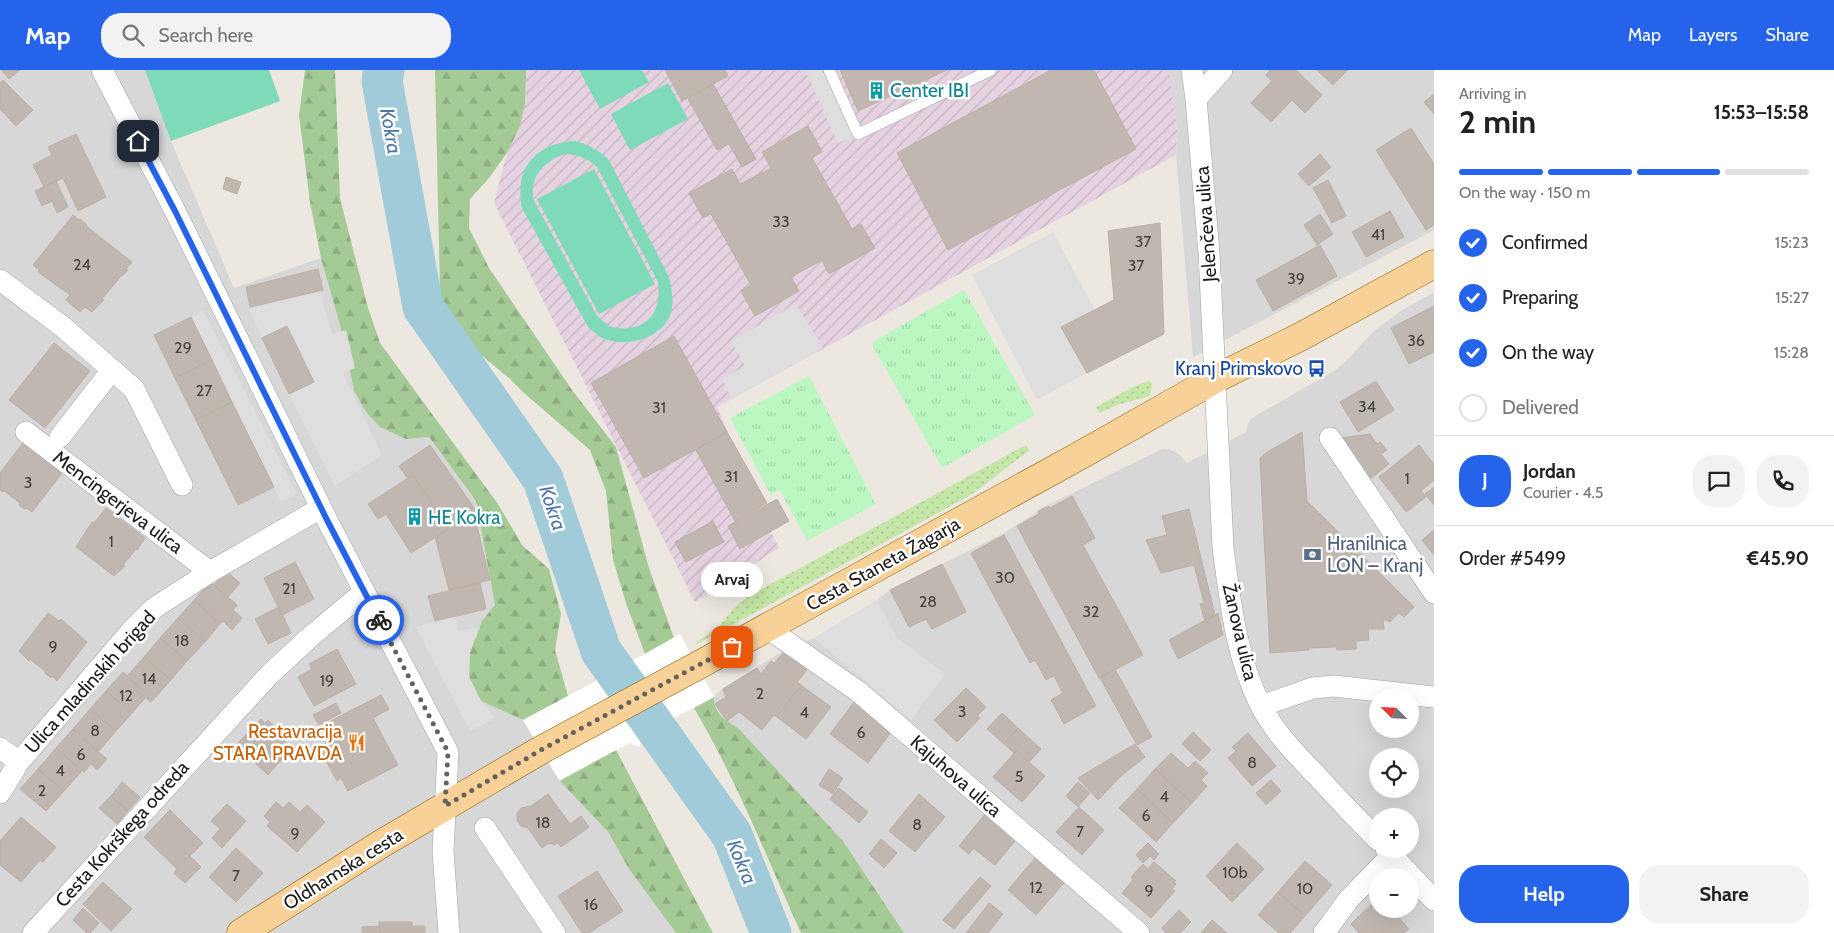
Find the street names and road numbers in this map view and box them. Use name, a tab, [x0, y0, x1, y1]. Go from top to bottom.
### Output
street label: Jelenčeva ulica	[1190, 165, 1222, 284]
street label: Mencingerjeva ulica	[49, 446, 187, 558]
street label: Cesta Staneta Žagarja	[802, 511, 964, 616]
street label: Žanova ulica	[1218, 581, 1263, 683]
street label: Ulica mladinskih brigad	[20, 606, 160, 758]
street label: Kajuhova ulica	[906, 730, 1006, 822]
street label: Cesta Kokrškega odreda	[50, 756, 194, 912]
street label: Oldhamska cesta	[279, 823, 407, 915]

